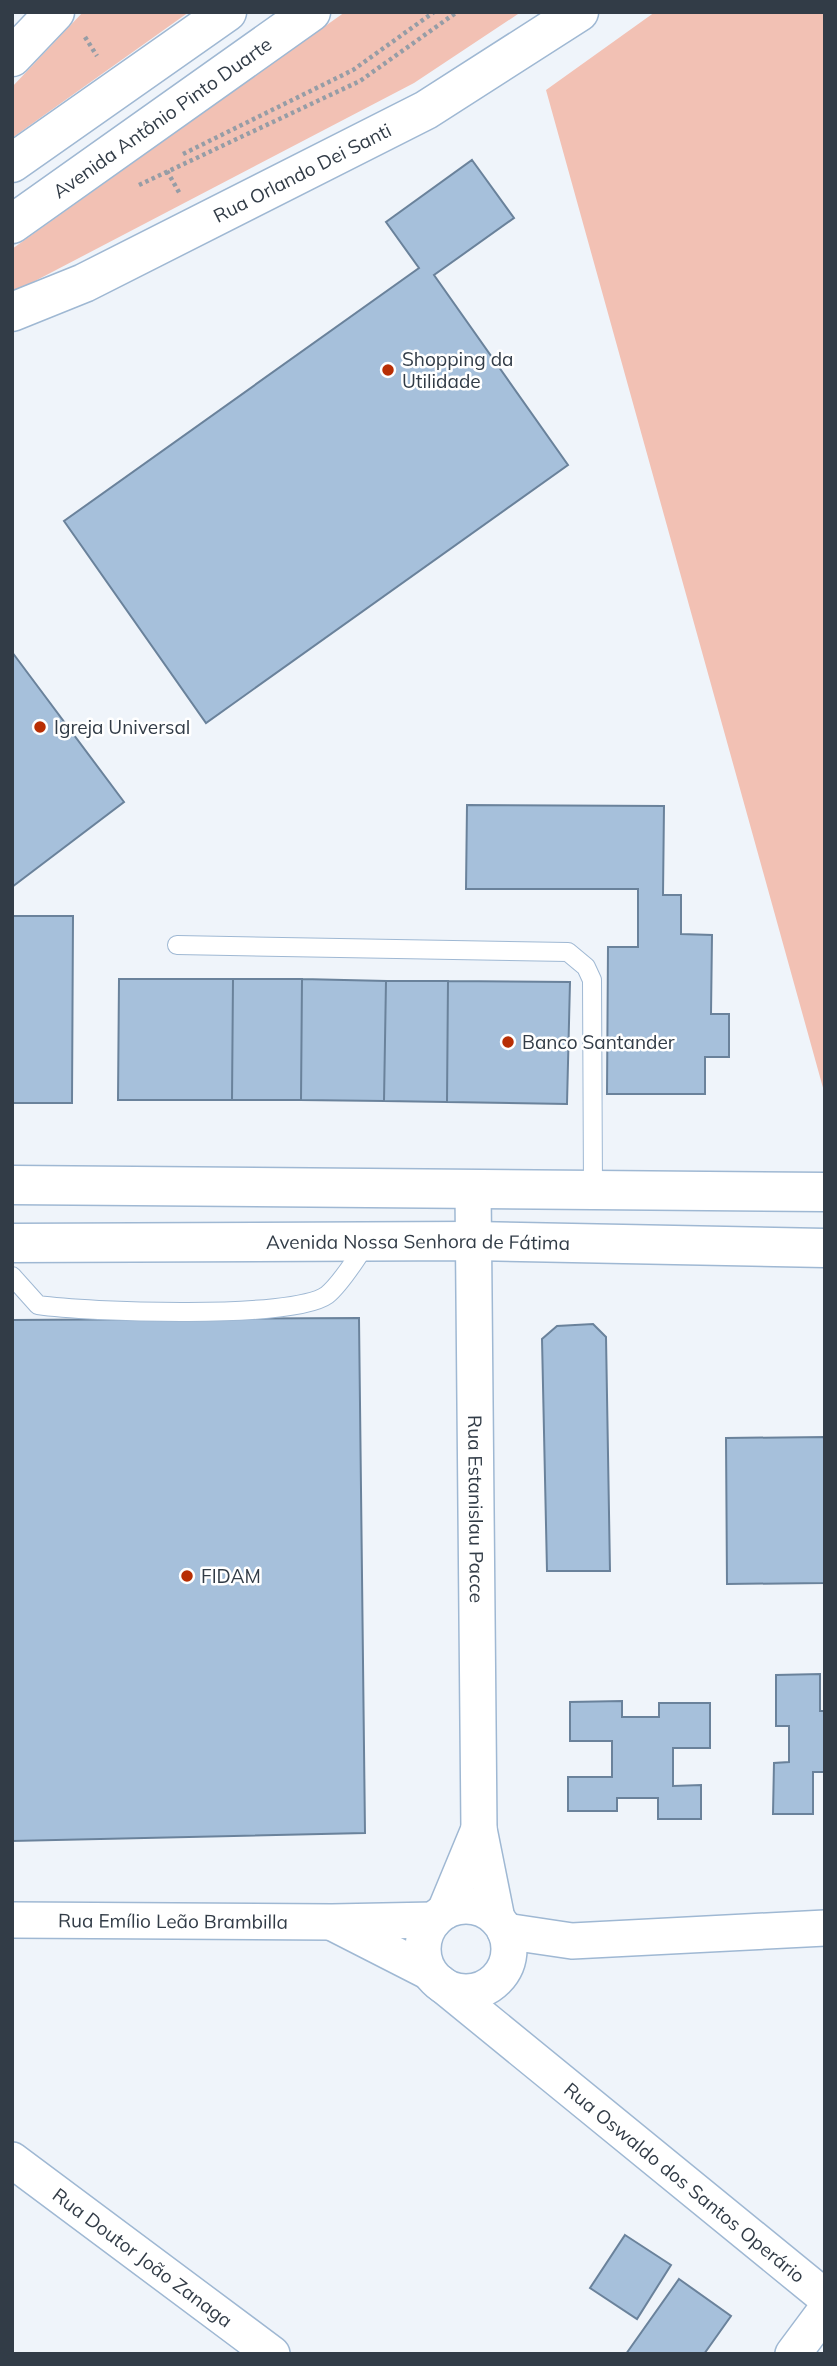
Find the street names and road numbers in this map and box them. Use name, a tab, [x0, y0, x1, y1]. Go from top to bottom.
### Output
street label: Avenida Antônio Pinto Duarte	[48, 32, 276, 203]
street label: Rua Orlando Dei Santi	[209, 118, 395, 228]
street label: Avenida Nossa Senhora de Fátima	[266, 1229, 570, 1255]
street label: Rua Estanislau Pacce	[463, 1415, 489, 1603]
street label: Rua Emílio Leão Brambilla	[58, 1908, 288, 1934]
street label: Rua Oswaldo dos Santos Operário	[559, 2077, 810, 2288]
street label: Rua Doutor João Zanaga	[48, 2183, 237, 2332]

